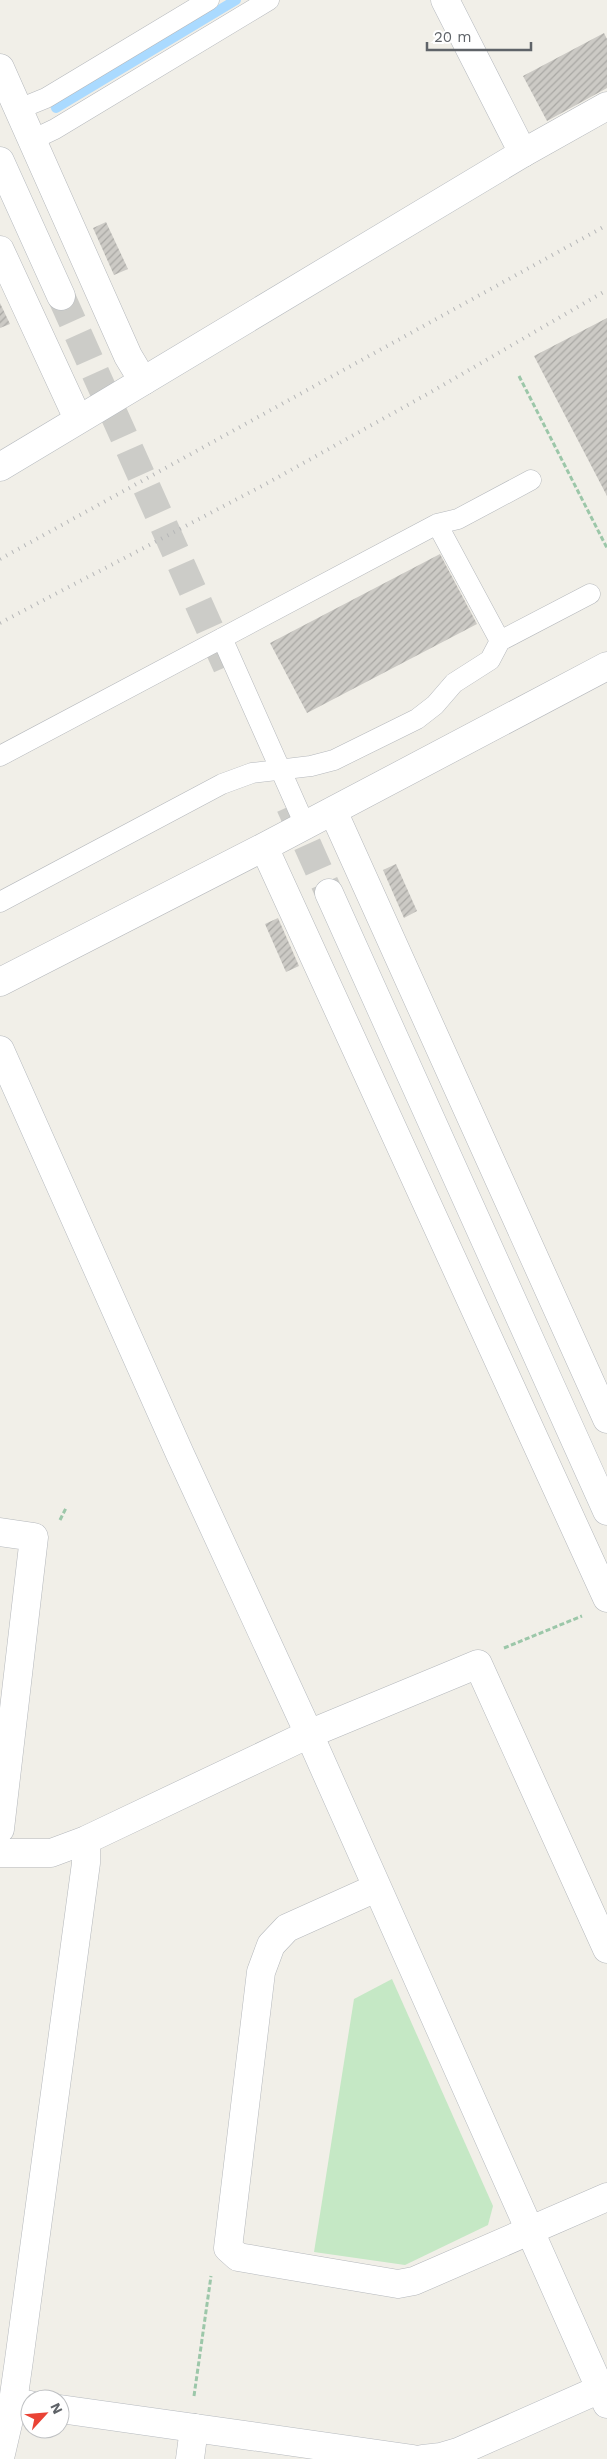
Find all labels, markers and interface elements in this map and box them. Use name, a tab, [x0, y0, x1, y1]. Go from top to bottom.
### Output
scale bar	[427, 20, 531, 52]
text: 20 m	[434, 28, 472, 46]
north arrow	[20, 2389, 70, 2439]
text: N	[47, 2400, 66, 2416]

